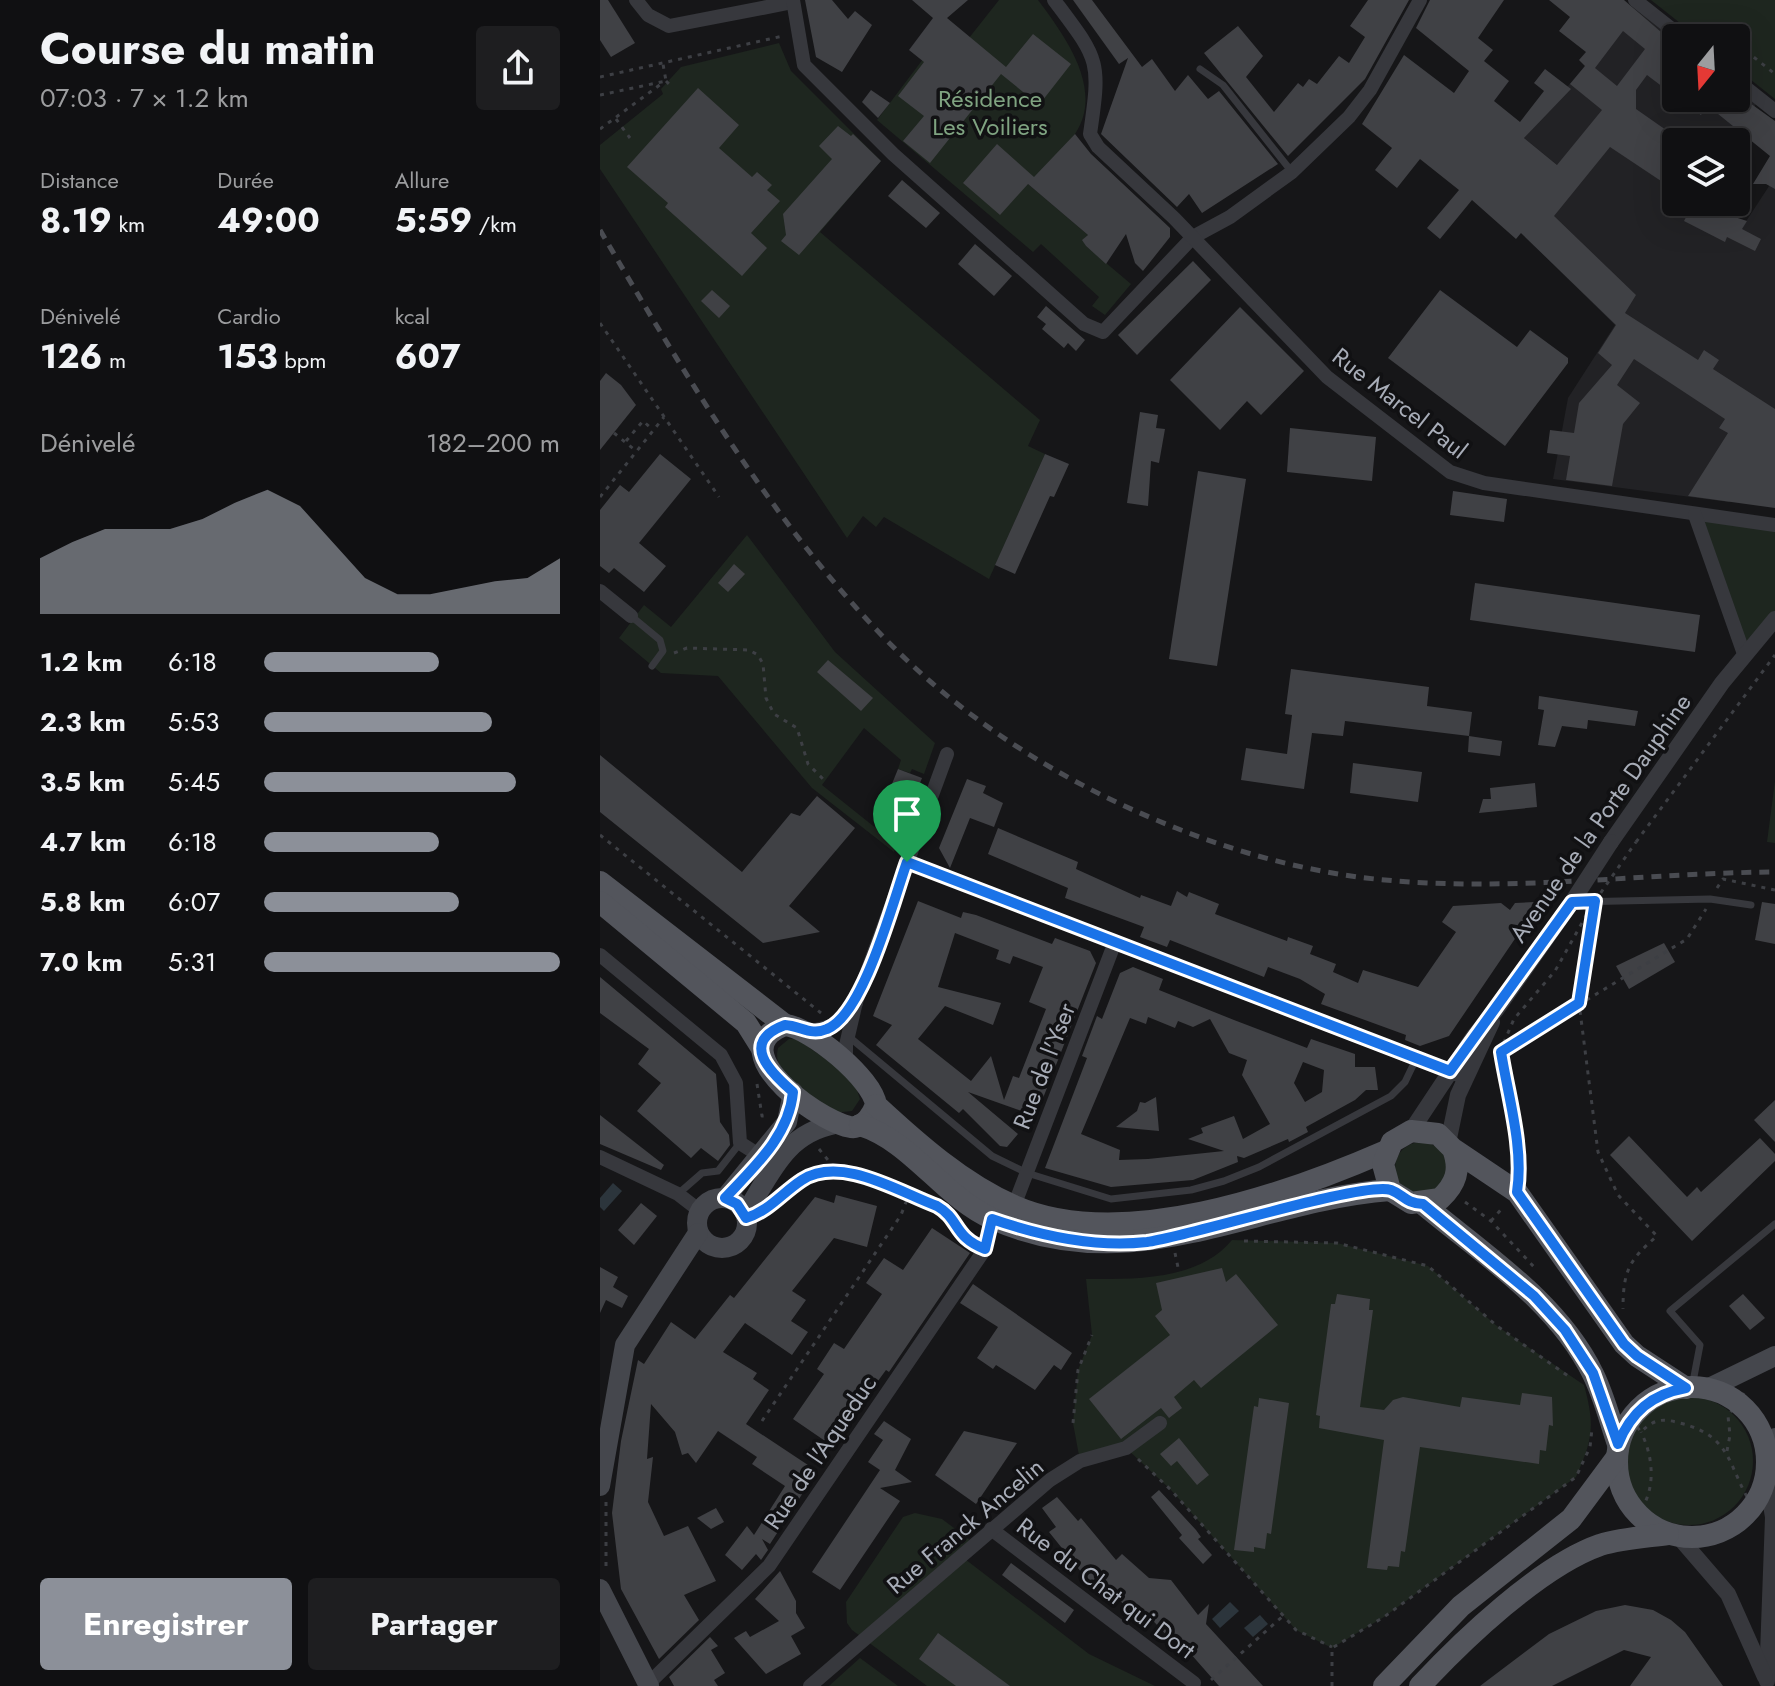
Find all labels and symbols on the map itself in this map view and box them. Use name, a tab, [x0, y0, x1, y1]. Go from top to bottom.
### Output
north arrow	[1662, 24, 1750, 112]
park label: Résidence Les Voiliers	[932, 81, 1048, 144]
street label: Rue Marcel Paul	[1325, 339, 1475, 467]
street label: Avenue de la Porte Dauphine	[1501, 687, 1699, 949]
pin	[873, 780, 941, 862]
street label: Rue de l'Yser	[1004, 997, 1084, 1134]
street label: Rue de l'Aqueduc	[755, 1368, 885, 1536]
street label: Rue Franck Ancelin	[879, 1450, 1051, 1602]
street label: Rue du Chat qui Dort	[1009, 1509, 1203, 1667]

